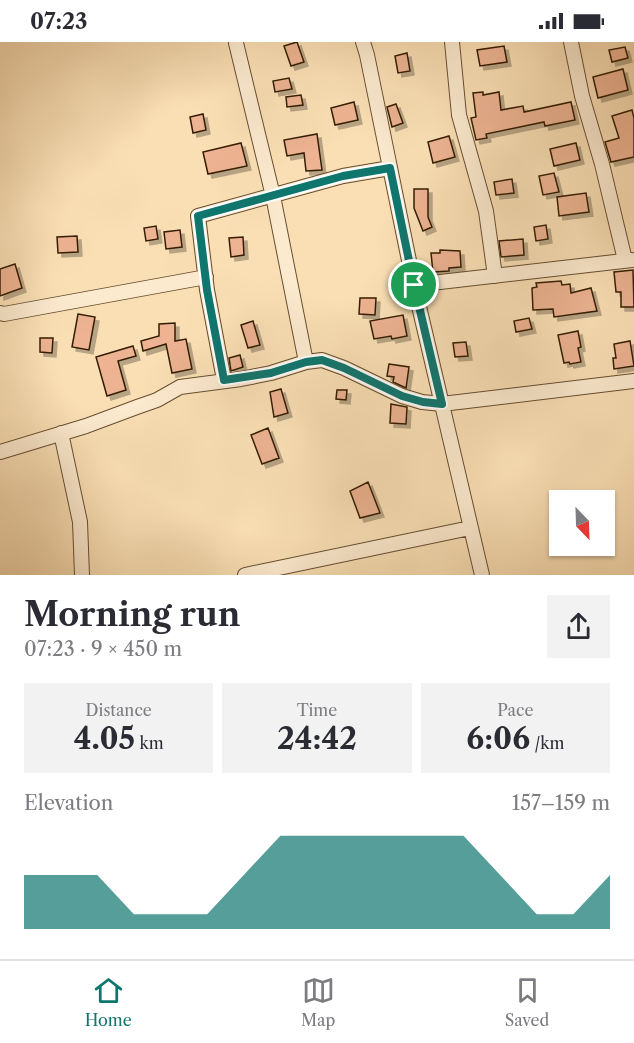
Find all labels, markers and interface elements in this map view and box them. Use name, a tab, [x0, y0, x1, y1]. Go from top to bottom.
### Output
text: 07:23	[30, 8, 87, 35]
pin	[388, 259, 439, 310]
icon: arrive	[397, 268, 430, 301]
north arrow	[549, 490, 615, 556]
map controls	[549, 490, 615, 556]
text: Morning run	[24, 594, 240, 635]
button: share	[547, 595, 610, 658]
text: 07:23 · 9 × 450 m	[24, 637, 182, 661]
text: Distance	[86, 700, 152, 720]
text: Time	[297, 700, 337, 720]
text: Pace	[497, 700, 533, 720]
text: 4.05	[74, 720, 135, 757]
text: 24:42	[277, 720, 357, 757]
text: 6:06	[466, 720, 530, 757]
text: km	[135, 733, 164, 753]
text: /km	[530, 733, 564, 753]
text: Elevation	[24, 791, 113, 815]
text: 157–159 m	[512, 791, 610, 815]
tab: Home	[85, 974, 132, 1030]
tab: Map	[301, 974, 335, 1030]
tab: Saved	[505, 974, 549, 1030]

